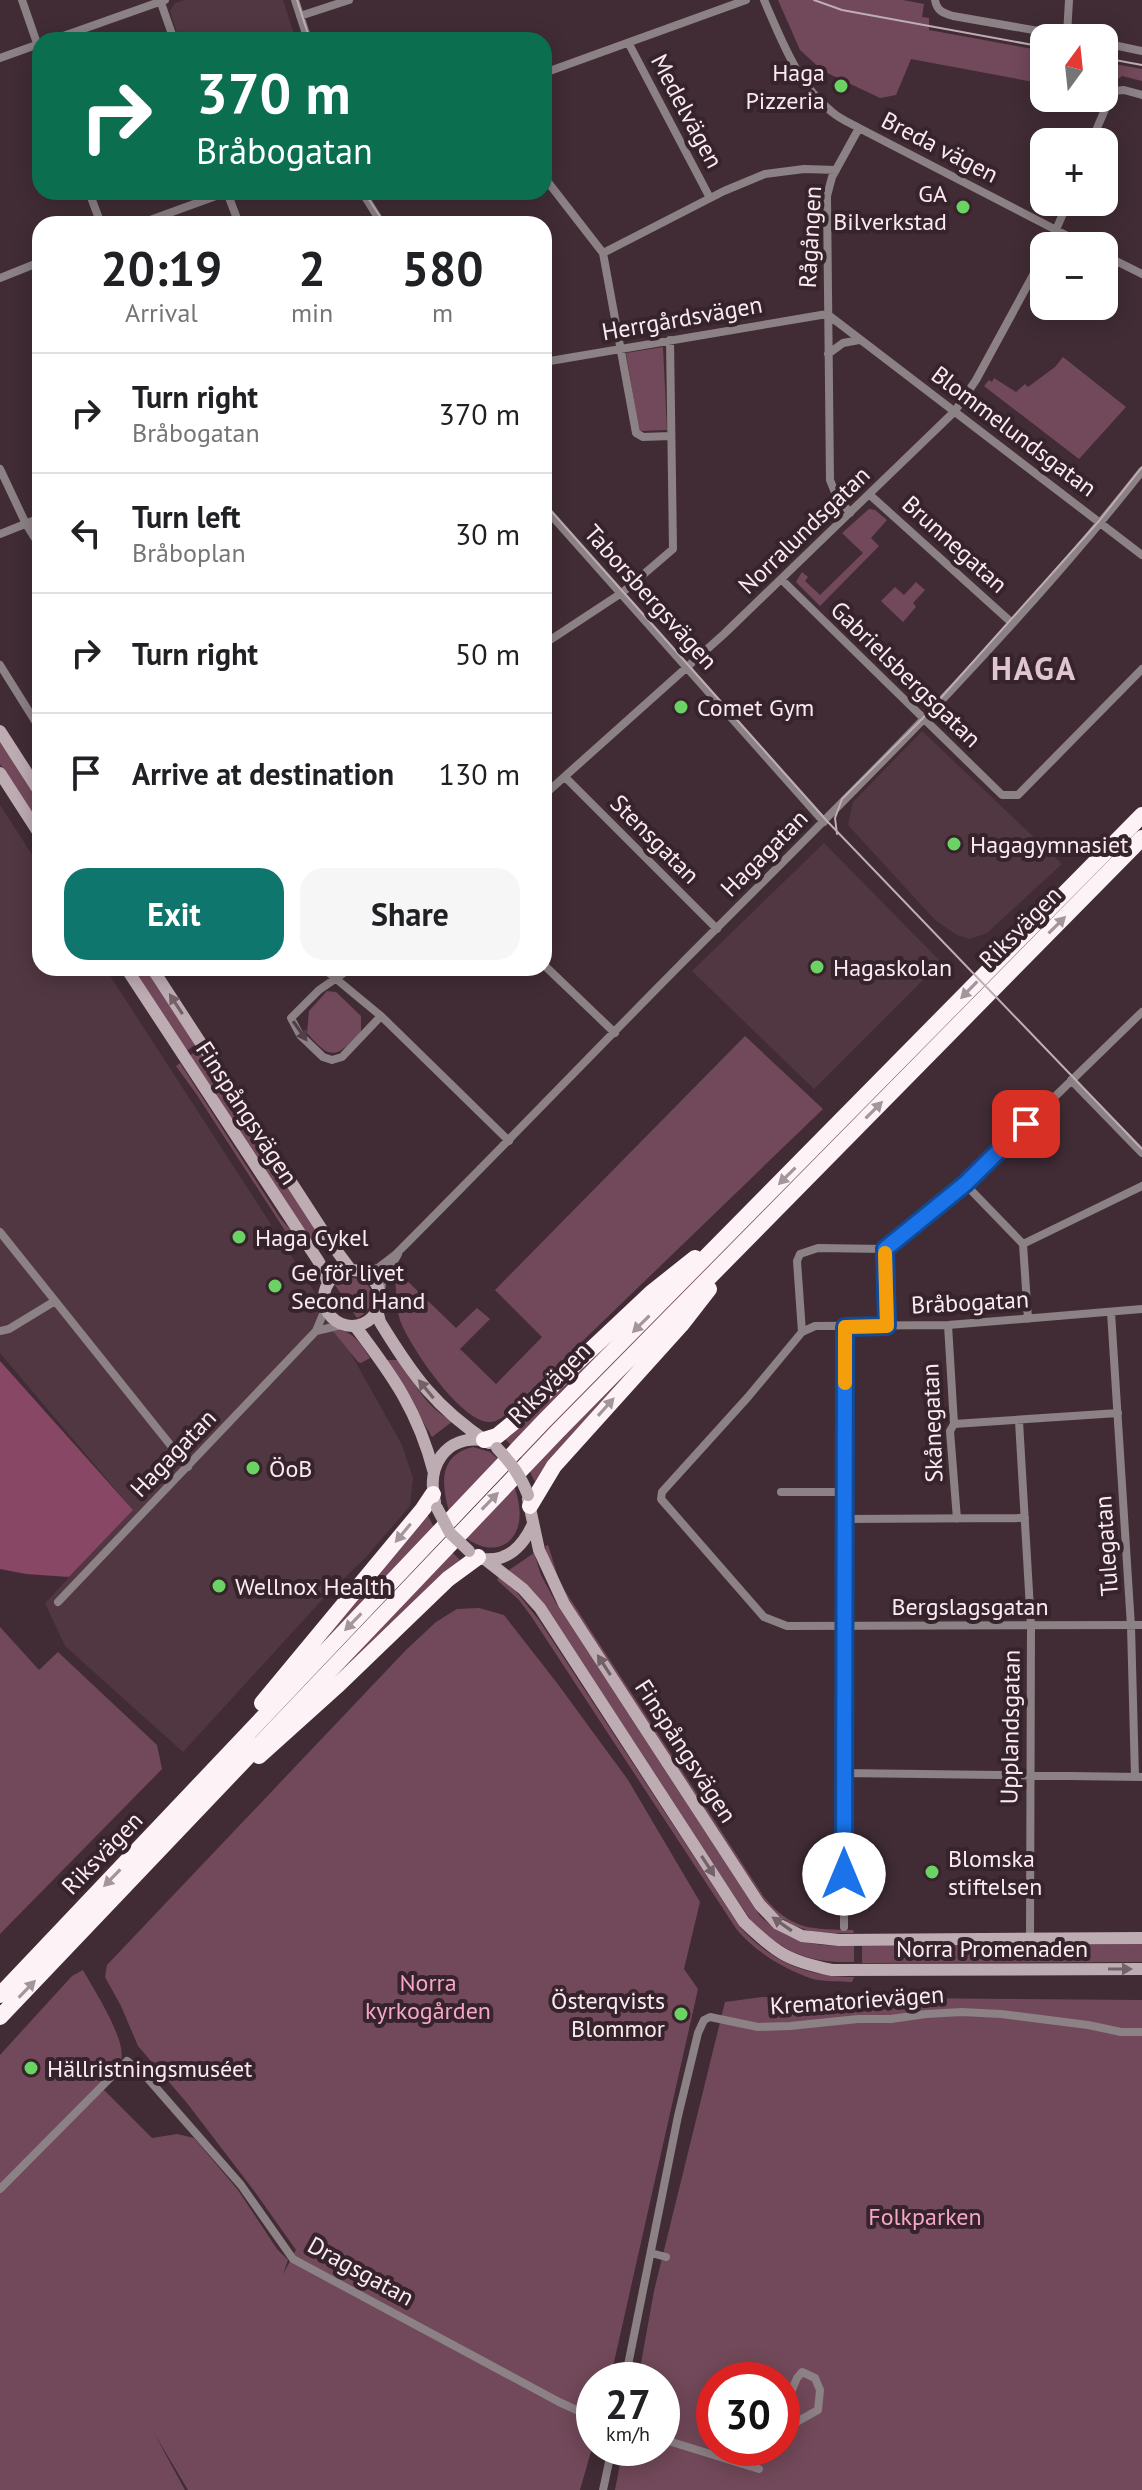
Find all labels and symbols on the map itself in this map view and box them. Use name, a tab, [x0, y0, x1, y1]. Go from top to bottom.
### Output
north arrow	[1030, 24, 1118, 112]
street label: Medelvägen	[644, 49, 730, 173]
place label: Haga Pizzeria	[745, 57, 825, 116]
marker: Haga Pizzeria	[832, 77, 850, 95]
street label: Breda vägen	[876, 104, 1004, 190]
place label: GA Bilverkstad	[833, 178, 947, 237]
street label: Rågången	[792, 185, 828, 289]
marker: GA Bilverkstad	[954, 198, 972, 216]
street label: Herrgårdsvägen	[599, 289, 765, 347]
street label: Blommelundsgatan	[925, 359, 1103, 503]
street label: Norralundsgatan	[732, 459, 876, 601]
street label: Brunnegatan	[896, 489, 1014, 599]
street label: Taborsbergsvägen	[578, 518, 724, 676]
street label: Gabrielsbergsgatan	[824, 594, 988, 754]
district label: HAGA	[991, 647, 1077, 689]
place label: Comet Gym	[697, 692, 814, 723]
marker: Comet Gym	[672, 698, 690, 716]
street label: Stensgatan	[604, 788, 706, 890]
street label: Hagagatan	[714, 803, 814, 903]
place label: Hagagymnasiet	[970, 829, 1128, 860]
marker: Hagagymnasiet	[945, 835, 963, 853]
street label: Riksvägen	[972, 879, 1068, 975]
one-way arrow	[1047, 916, 1065, 935]
place label: Hagaskolan	[833, 952, 952, 983]
marker: Hagaskolan	[808, 958, 826, 976]
one-way arrow	[960, 980, 979, 999]
one-way arrow	[169, 993, 184, 1015]
one-way arrow	[292, 1021, 307, 1042]
street label: Finspångsvägen	[189, 1035, 305, 1191]
pin	[992, 1090, 1060, 1158]
one-way arrow	[864, 1101, 883, 1120]
one-way arrow	[778, 1166, 797, 1185]
place label: Haga Cykel	[255, 1222, 369, 1253]
marker: Haga Cykel	[230, 1228, 248, 1246]
place label: Ge för livet Second Hand	[291, 1257, 425, 1316]
marker: Ge för livet Second Hand	[266, 1277, 284, 1295]
street label: Bråbogatan	[910, 1283, 1030, 1321]
one-way arrow	[632, 1314, 651, 1333]
street label: Riksvägen	[501, 1335, 597, 1431]
street label: Skånegatan	[914, 1363, 950, 1483]
one-way arrow	[417, 1379, 434, 1400]
one-way arrow	[596, 1398, 614, 1417]
street label: Hagagatan	[123, 1402, 223, 1504]
place label: ÖoB	[269, 1453, 312, 1484]
marker: ÖoB	[244, 1459, 262, 1477]
one-way arrow	[481, 1492, 499, 1511]
street label: Tulegatan	[1087, 1495, 1125, 1597]
one-way arrow	[395, 1523, 412, 1543]
place label: Wellnox Health	[235, 1571, 392, 1602]
marker: Wellnox Health	[210, 1577, 228, 1595]
street label: Bergslagsgatan	[891, 1591, 1049, 1622]
one-way arrow	[344, 1612, 363, 1631]
street label: Upplandsgatan	[993, 1649, 1027, 1805]
one-way arrow	[597, 1654, 611, 1676]
street label: Finspångsvägen	[628, 1673, 744, 1829]
street label: Riksvägen	[55, 1805, 149, 1901]
position arrow	[802, 1832, 886, 1916]
place label: Blomska stiftelsen	[948, 1843, 1042, 1902]
one-way arrow	[700, 1855, 715, 1876]
marker: Blomska stiftelsen	[923, 1863, 941, 1881]
one-way arrow	[103, 1868, 121, 1887]
one-way arrow	[772, 1917, 793, 1932]
street label: Norra Promenaden	[896, 1933, 1088, 1964]
one-way arrow	[1108, 1963, 1133, 1975]
park label: Norra kyrkogården	[365, 1967, 491, 2026]
street label: Krematorievägen	[769, 1978, 945, 2022]
one-way arrow	[17, 1980, 35, 1999]
place label: Österqvists Blommor	[551, 1985, 665, 2044]
marker: Österqvists Blommor	[672, 2005, 690, 2023]
place label: Hällristningsmuséet	[47, 2053, 252, 2084]
marker: Hällristningsmuséet	[22, 2059, 40, 2077]
park label: Folkparken	[868, 2201, 982, 2232]
street label: Dragsgatan	[302, 2229, 420, 2313]
speed limit sign: 30	[696, 2362, 800, 2466]

